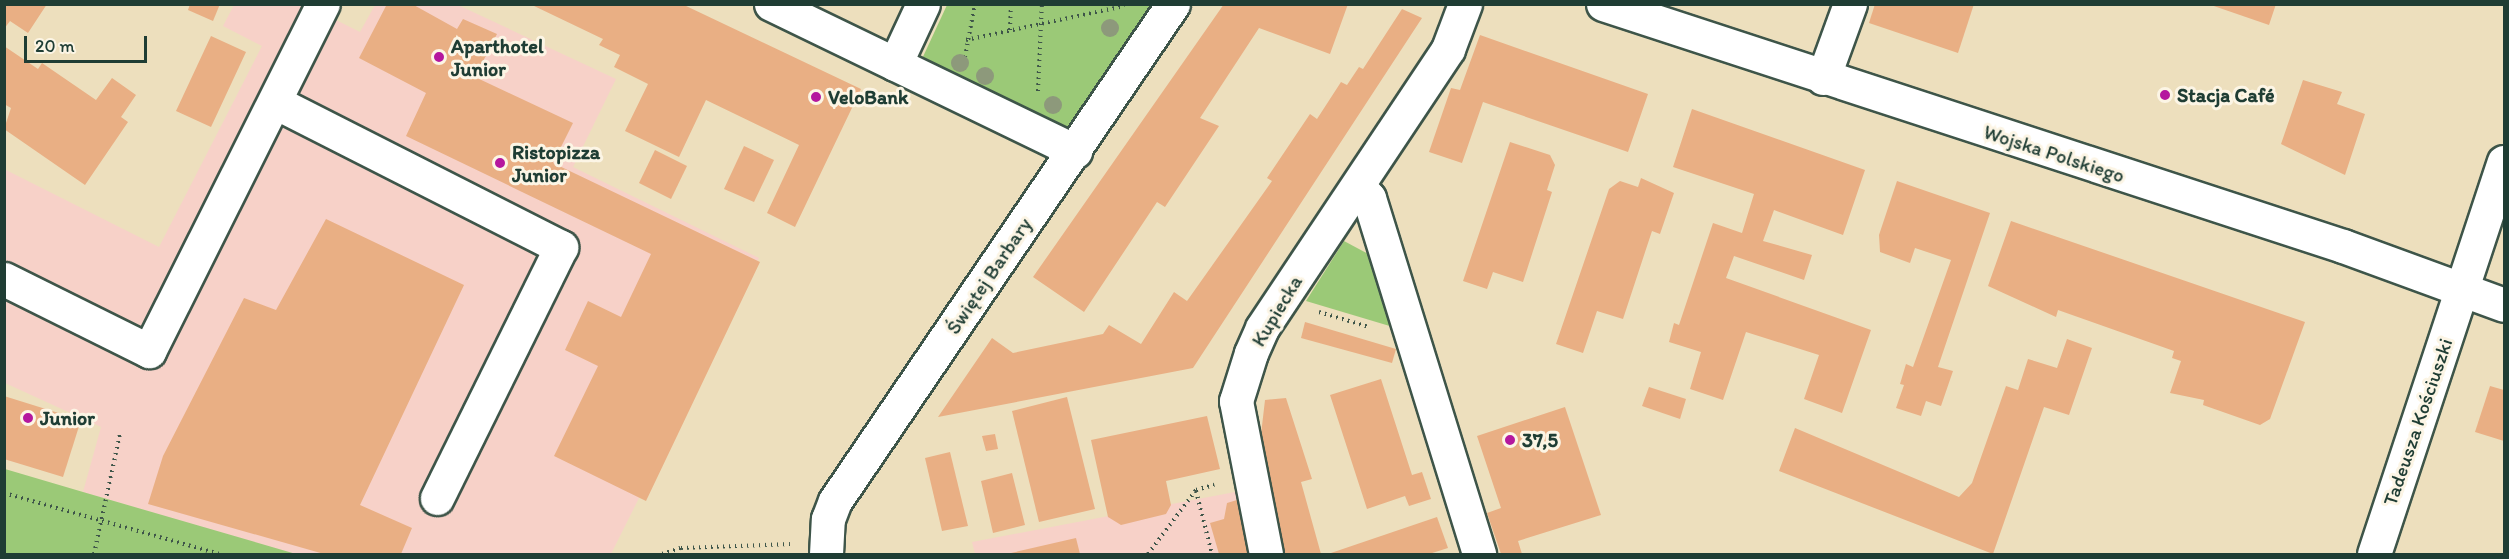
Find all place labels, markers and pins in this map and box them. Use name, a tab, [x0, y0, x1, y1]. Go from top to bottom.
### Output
place label: Aparthotel Junior	[451, 34, 544, 81]
marker: Aparthotel Junior	[432, 50, 446, 64]
place label: Stacja Café	[2177, 83, 2274, 107]
place label: VeloBank	[828, 85, 908, 109]
marker: Stacja Café	[2158, 88, 2172, 102]
marker: VeloBank	[809, 90, 823, 104]
place label: Ristopizza Junior	[512, 140, 600, 187]
marker: Ristopizza Junior	[493, 156, 507, 170]
place label: Junior	[40, 406, 95, 430]
marker: Junior	[21, 411, 35, 425]
place label: 37,5	[1522, 428, 1558, 452]
marker: 37,5	[1503, 433, 1517, 447]

